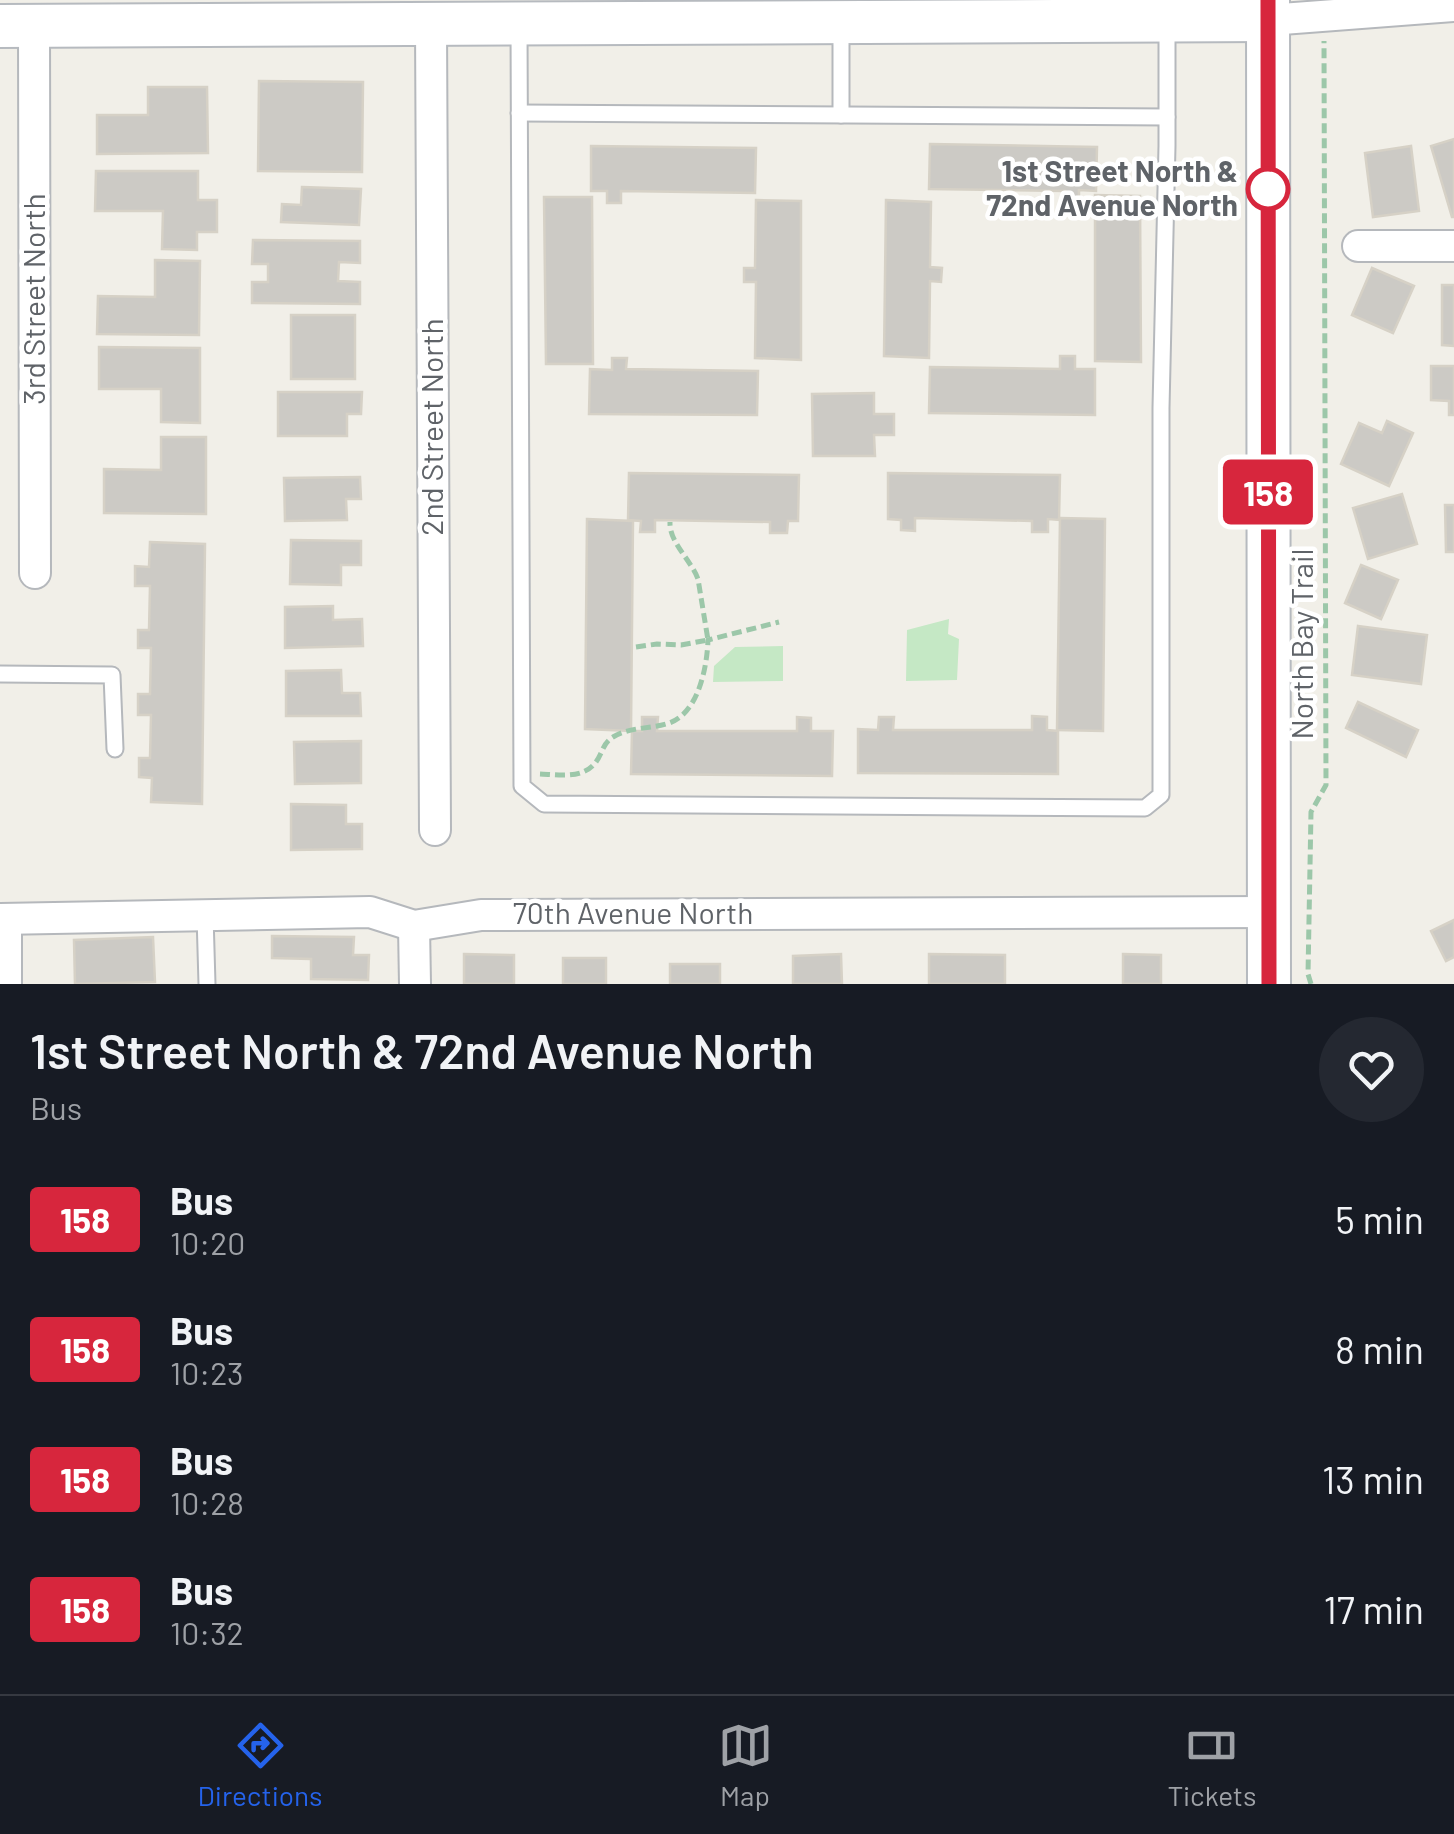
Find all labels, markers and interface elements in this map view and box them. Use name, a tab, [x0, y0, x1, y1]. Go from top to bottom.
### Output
place label: 1st Street North & 72nd Avenue North	[986, 152, 1238, 222]
marker: 1st Street North & 72nd Avenue North	[1247, 168, 1289, 210]
street label: 3rd Street North	[15, 193, 51, 405]
street label: 2nd Street North	[413, 318, 449, 536]
line badge: 158	[1210, 460, 1326, 524]
text: 158	[1243, 471, 1293, 513]
street label: North Bay Trail	[1283, 549, 1319, 739]
street label: 70th Avenue North	[513, 894, 753, 930]
button: heart	[1319, 1017, 1424, 1122]
text: 1st Street North & 72nd Avenue North	[30, 1021, 814, 1079]
text: Bus	[30, 1088, 82, 1126]
text: Bus	[170, 1177, 233, 1223]
text: 5 min	[1335, 1196, 1424, 1242]
text: 158	[60, 1198, 110, 1240]
text: 10:20	[170, 1223, 245, 1261]
text: Bus	[170, 1307, 233, 1353]
text: 8 min	[1335, 1326, 1424, 1372]
text: 158	[60, 1328, 110, 1370]
text: 10:23	[170, 1353, 244, 1391]
text: Bus	[170, 1437, 233, 1483]
text: 13 min	[1322, 1456, 1424, 1502]
text: 158	[60, 1458, 110, 1500]
text: 10:28	[170, 1483, 244, 1521]
text: Bus	[170, 1567, 233, 1613]
text: 17 min	[1324, 1586, 1424, 1632]
text: 158	[60, 1588, 110, 1630]
text: 10:32	[170, 1613, 244, 1651]
tab: Directions	[197, 1718, 323, 1812]
tab: Map	[718, 1718, 773, 1812]
tab: Tickets	[1167, 1718, 1257, 1812]

